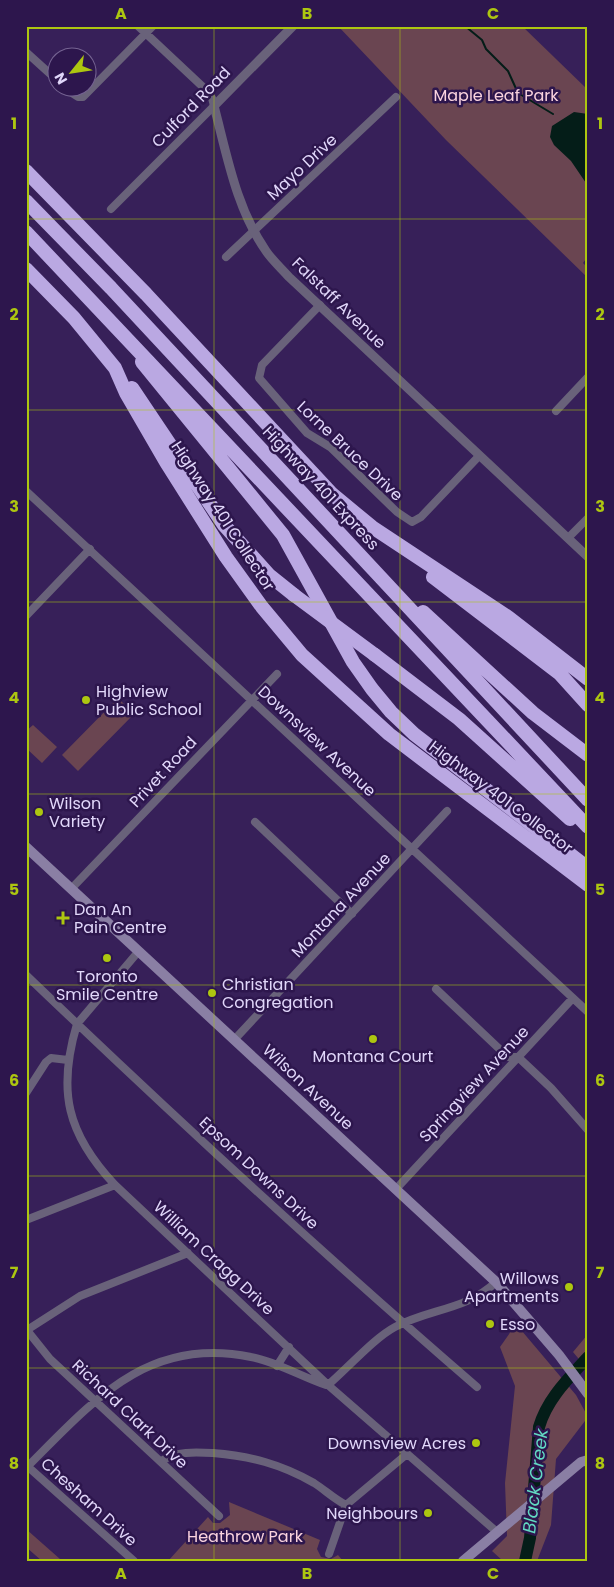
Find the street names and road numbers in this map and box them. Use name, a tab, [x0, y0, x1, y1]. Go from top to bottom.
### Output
street label: Culford Road	[146, 61, 236, 153]
street label: Mayo Drive	[262, 128, 342, 205]
street label: Falstaff Avenue	[287, 252, 391, 354]
street label: Lorne Bruce Drive	[292, 396, 408, 506]
street label: Highway 401 Express	[257, 421, 385, 555]
street label: Highway 401 Collector	[166, 436, 280, 596]
street label: Downsview Avenue	[253, 680, 381, 802]
street label: Privet Road	[124, 731, 202, 813]
street label: Highway 401 Collector	[424, 735, 578, 859]
street label: Montana Avenue	[286, 847, 396, 963]
street label: Springview Avenue	[414, 1021, 534, 1147]
street label: Wilson Avenue	[257, 1039, 359, 1135]
street label: Epsom Downs Drive	[194, 1111, 324, 1235]
street label: William Cragg Drive	[148, 1196, 280, 1320]
street label: Richard Clark Drive	[67, 1354, 193, 1474]
street label: Chesham Drive	[36, 1452, 142, 1552]

